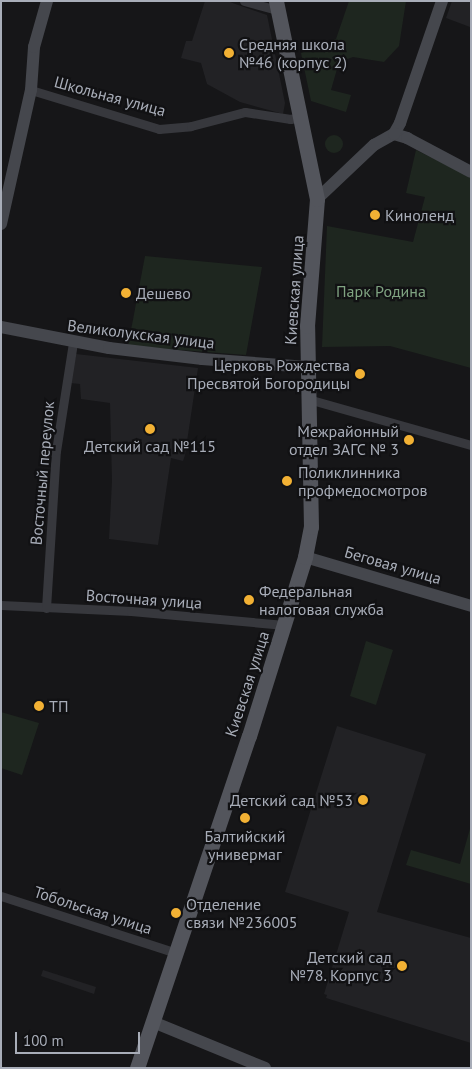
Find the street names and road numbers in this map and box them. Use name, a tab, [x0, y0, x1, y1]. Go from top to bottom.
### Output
street label: Школьная улица	[52, 72, 168, 120]
street label: Киевская улица	[281, 234, 307, 346]
street label: Великолукская улица	[66, 315, 216, 353]
street label: Восточный переулок	[26, 400, 58, 546]
street label: Беговая улица	[342, 542, 444, 588]
street label: Восточная улица	[85, 585, 203, 613]
street label: Киевская улица	[221, 629, 273, 739]
street label: Тобольская улица	[31, 882, 155, 938]

